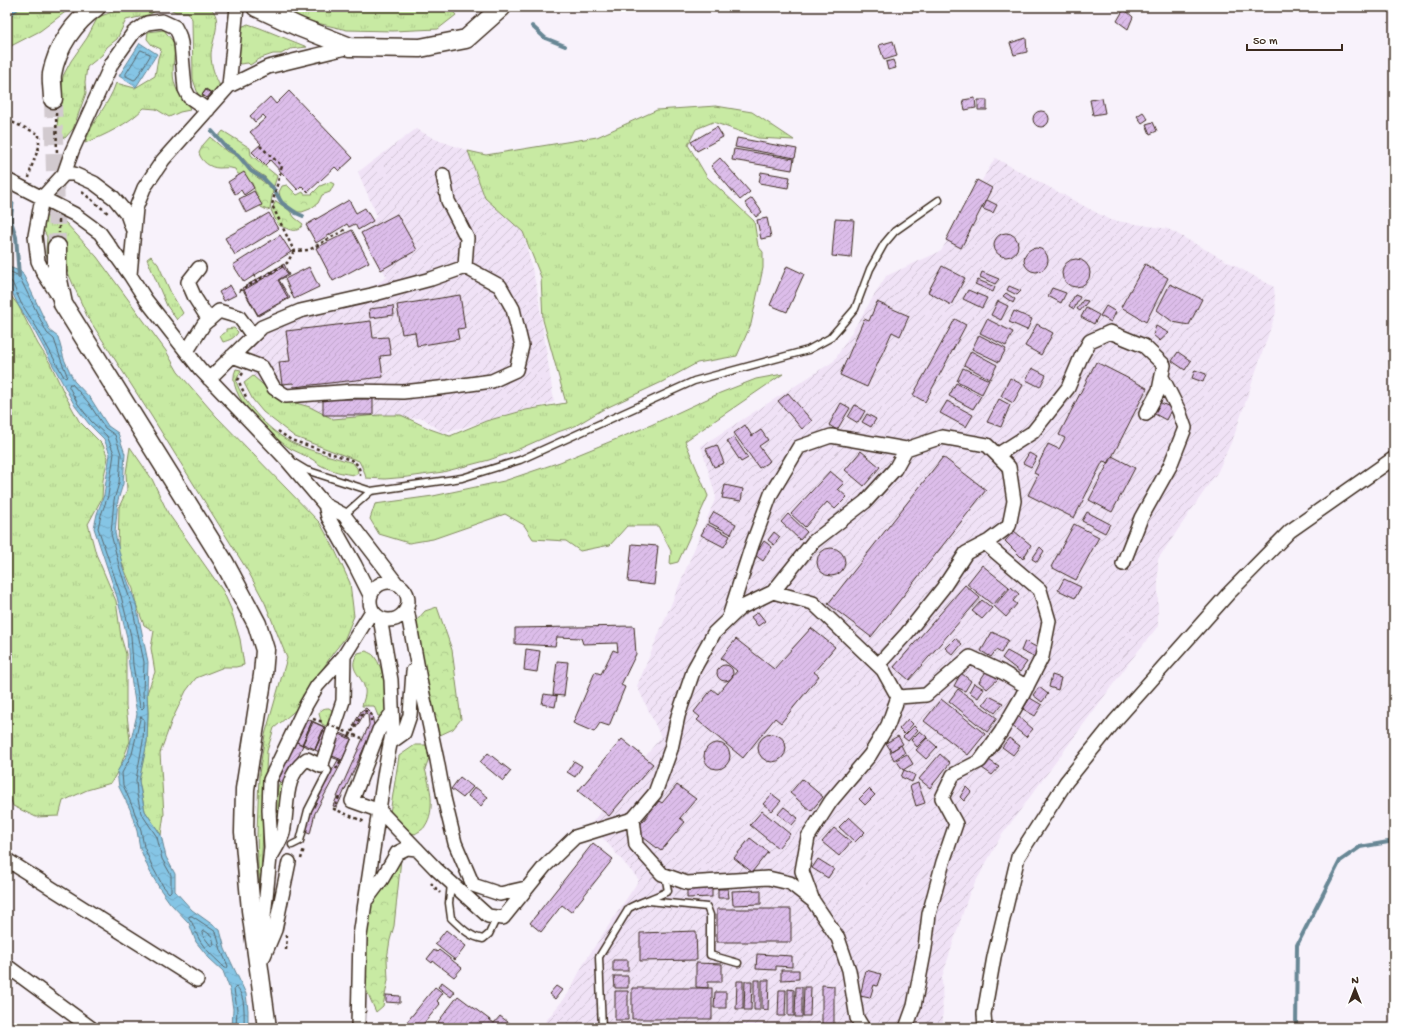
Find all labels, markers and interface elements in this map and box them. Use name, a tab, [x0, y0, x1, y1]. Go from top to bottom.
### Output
scale bar	[1247, 26, 1342, 52]
text: 50 m	[1253, 35, 1278, 49]
north arrow	[1335, 969, 1375, 1009]
text: N	[1351, 975, 1359, 987]

